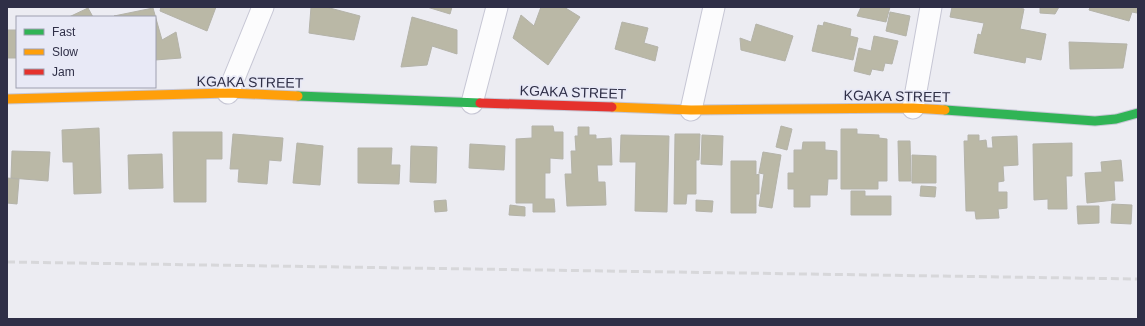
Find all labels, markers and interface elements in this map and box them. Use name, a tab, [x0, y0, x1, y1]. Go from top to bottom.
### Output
legend	[16, 16, 156, 88]
text: Fast	[52, 25, 76, 39]
text: Slow	[52, 45, 78, 59]
text: Jam	[52, 65, 75, 79]
street label: KGAKA STREET	[197, 73, 304, 91]
street label: KGAKA STREET	[519, 82, 627, 102]
street label: KGAKA STREET	[844, 87, 951, 105]

